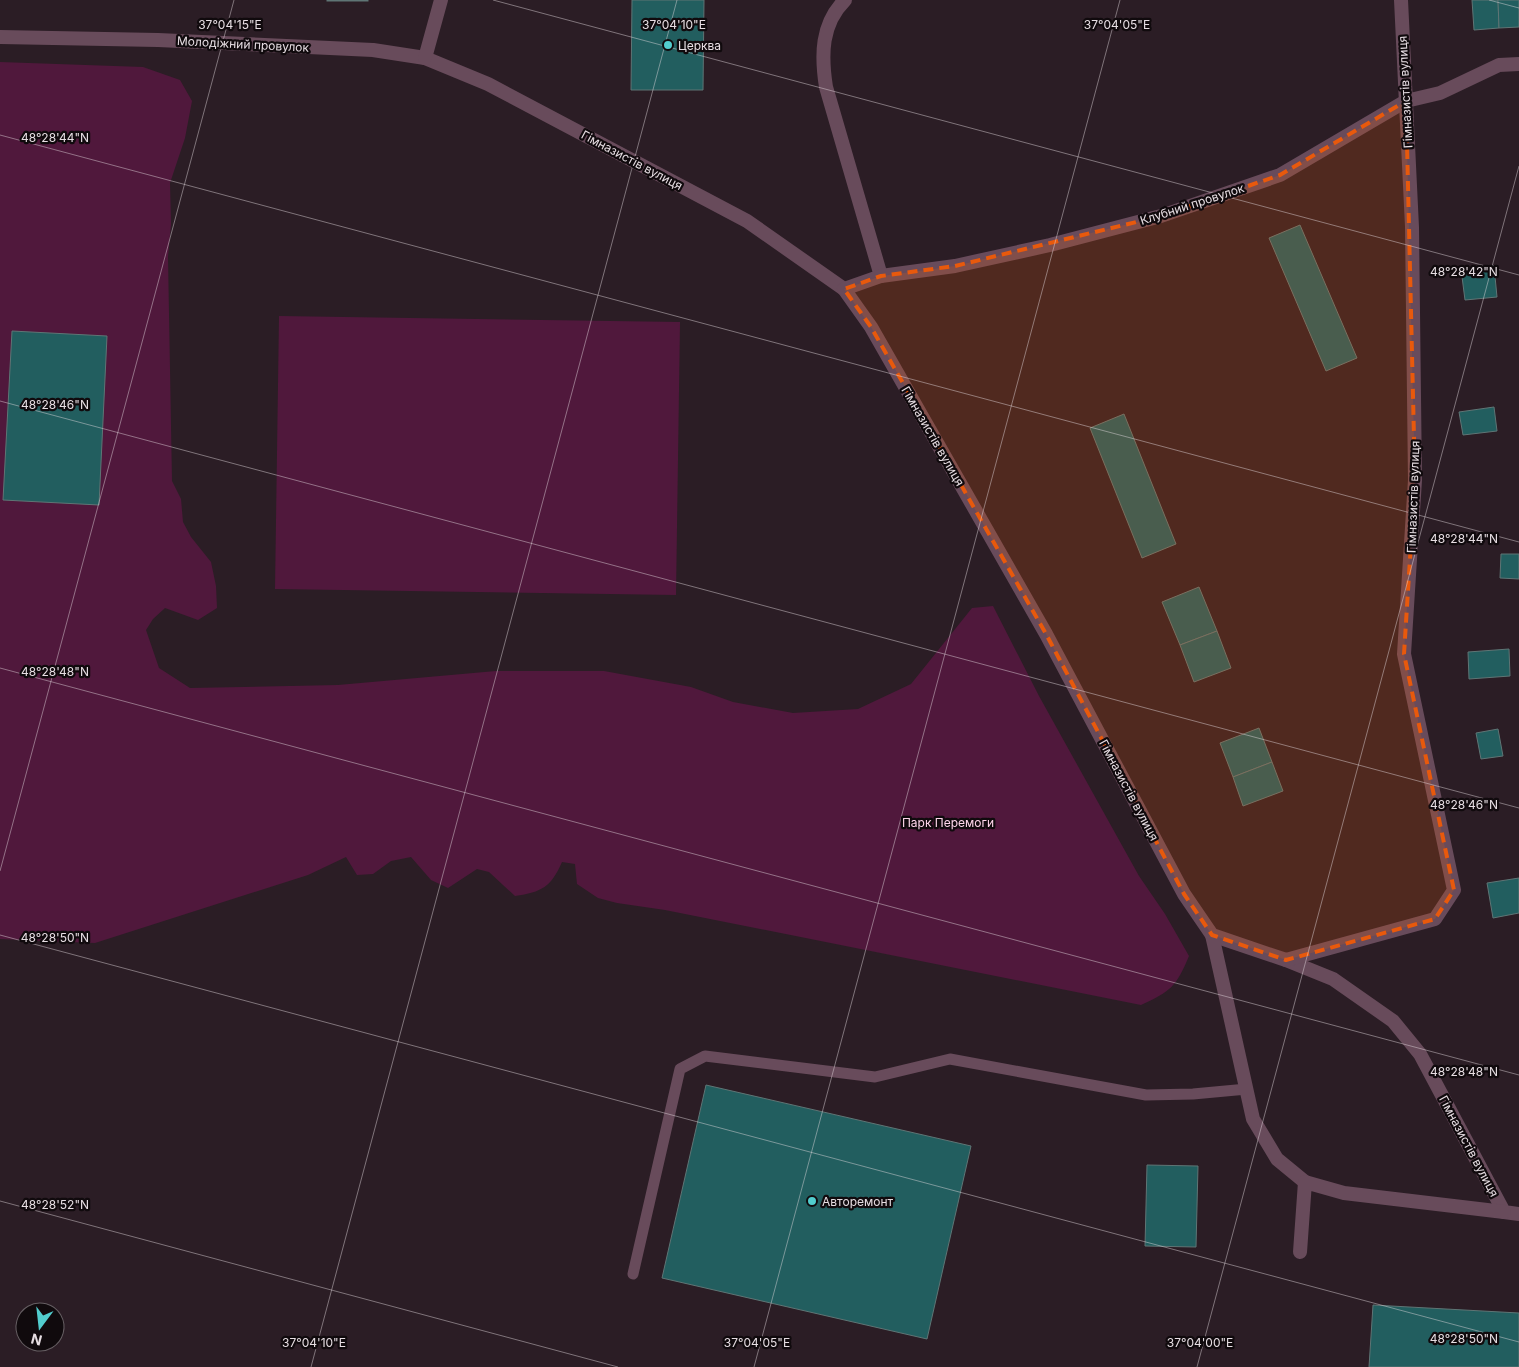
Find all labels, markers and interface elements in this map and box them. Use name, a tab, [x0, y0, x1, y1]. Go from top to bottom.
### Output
text: 37°04'15"E	[198, 17, 262, 32]
text: 37°04'10"E	[642, 17, 706, 32]
text: 37°04'05"E	[1084, 17, 1150, 32]
street label: Молодіжний провулок	[177, 33, 310, 55]
street label: Гімназистів вулиця	[1395, 35, 1415, 149]
place label: Церква	[678, 38, 721, 53]
marker: Церква	[662, 39, 674, 51]
street label: Гімназистів вулиця	[579, 127, 685, 193]
text: 48°28'44"N	[21, 130, 89, 145]
street label: Клубний провулок	[1138, 180, 1246, 228]
text: 48°28'42"N	[1430, 264, 1498, 279]
street label: Гімназистів вулиця	[898, 384, 968, 488]
text: 48°28'46"N	[21, 397, 89, 412]
street label: Гімназистів вулиця	[1404, 441, 1422, 553]
text: 48°28'44"N	[1430, 531, 1498, 546]
text: 48°28'48"N	[21, 664, 89, 679]
street label: Гімназистів вулиця	[1096, 737, 1162, 843]
text: 48°28'46"N	[1430, 797, 1498, 812]
park label: Парк Перемоги	[902, 815, 994, 830]
text: 48°28'50"N	[21, 930, 89, 945]
text: 48°28'48"N	[1430, 1064, 1498, 1079]
street label: Гімназистів вулиця	[1436, 1093, 1502, 1199]
place label: Авторемонт	[822, 1194, 894, 1209]
marker: Авторемонт	[806, 1195, 818, 1207]
text: 48°28'52"N	[21, 1197, 89, 1212]
north arrow	[15, 1302, 65, 1352]
text: N	[29, 1330, 44, 1350]
text: 48°28'50"N	[1430, 1331, 1498, 1346]
text: 37°04'10"E	[282, 1335, 346, 1350]
text: 37°04'05"E	[724, 1335, 790, 1350]
text: 37°04'00"E	[1167, 1335, 1233, 1350]

